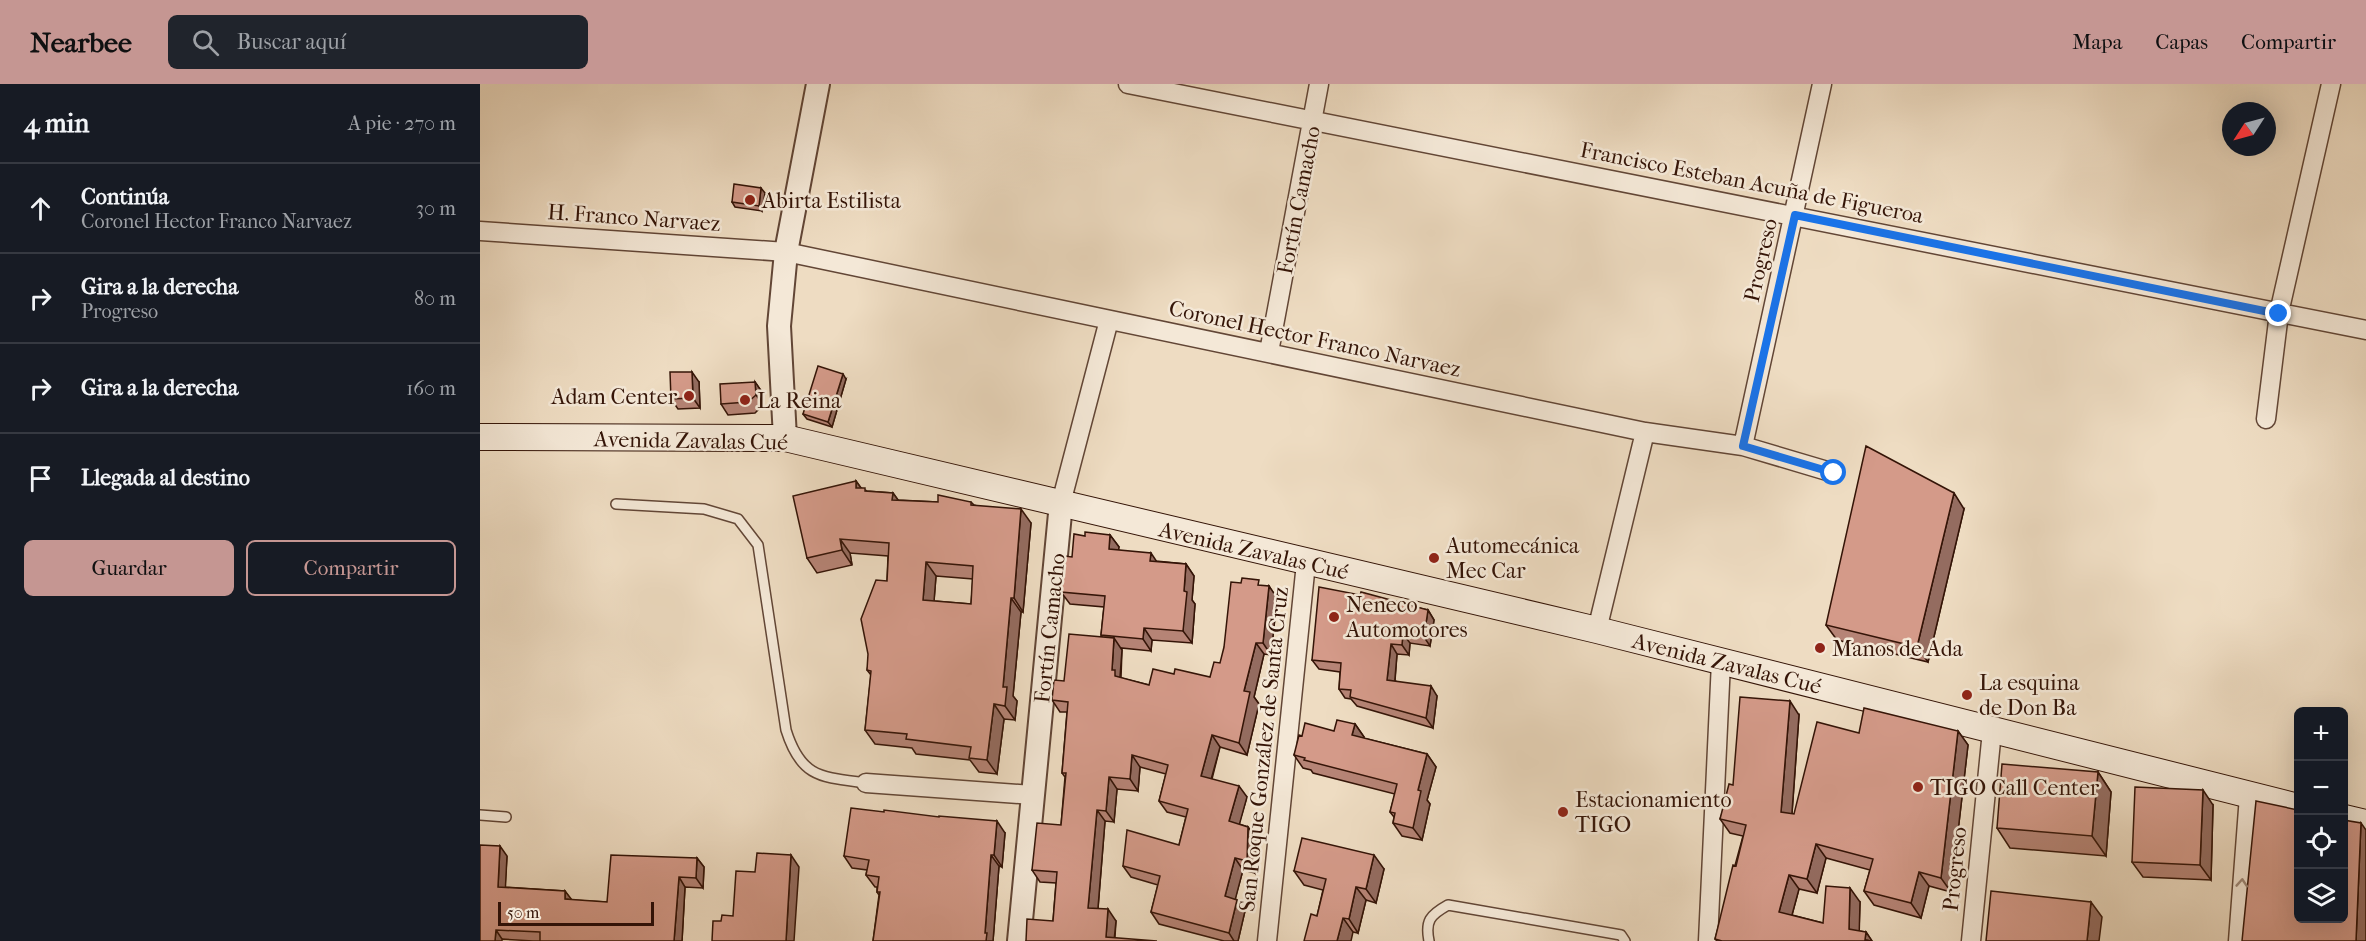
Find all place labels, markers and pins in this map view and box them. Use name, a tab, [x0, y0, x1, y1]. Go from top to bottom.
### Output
place label: Abirta Estilista	[761, 188, 902, 214]
marker: Abirta Estilista	[743, 193, 757, 207]
place label: Adam Center	[550, 384, 678, 410]
place label: La Reina	[757, 388, 842, 414]
marker: Adam Center	[682, 389, 696, 403]
marker: La Reina	[738, 393, 752, 407]
place label: Automecánica Mec Car	[1445, 533, 1580, 584]
marker: Automecánica Mec Car	[1427, 551, 1441, 565]
place label: Neneco Automotores	[1345, 592, 1468, 643]
marker: Neneco Automotores	[1327, 610, 1341, 624]
place label: Manos de Ada	[1832, 636, 1964, 662]
marker: Manos de Ada	[1813, 641, 1827, 655]
place label: La esquina de Don Ba	[1979, 670, 2080, 721]
marker: La esquina de Don Ba	[1960, 688, 1974, 702]
place label: TIGO Call Center	[1930, 775, 2100, 801]
marker: TIGO Call Center	[1911, 780, 1925, 794]
place label: Estacionamiento TIGO	[1575, 787, 1732, 838]
marker: Estacionamiento TIGO	[1556, 805, 1570, 819]

